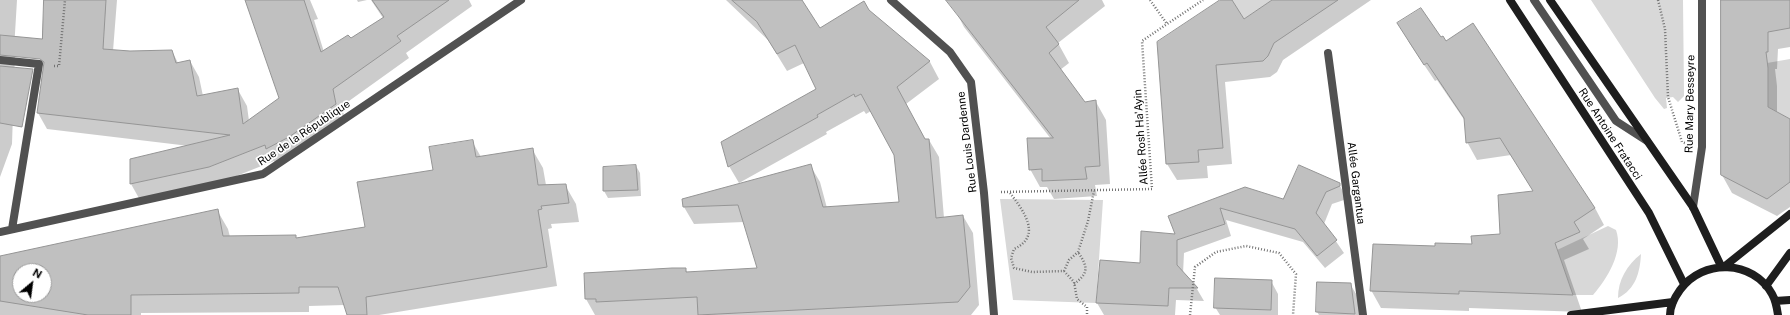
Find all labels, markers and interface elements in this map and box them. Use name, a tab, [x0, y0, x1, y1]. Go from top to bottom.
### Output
street label: Rue Mary Besseyre	[1683, 55, 1697, 153]
street label: Rue Antoine Fratacci	[1576, 86, 1644, 182]
street label: Allée Rosh Ha'Ayin	[1131, 89, 1151, 185]
street label: Rue Louis Dardenne	[954, 91, 980, 193]
street label: Rue de la République	[255, 97, 353, 169]
street label: Allée Gargantua	[1344, 141, 1368, 225]
north arrow	[12, 263, 52, 303]
text: N	[31, 266, 44, 281]

